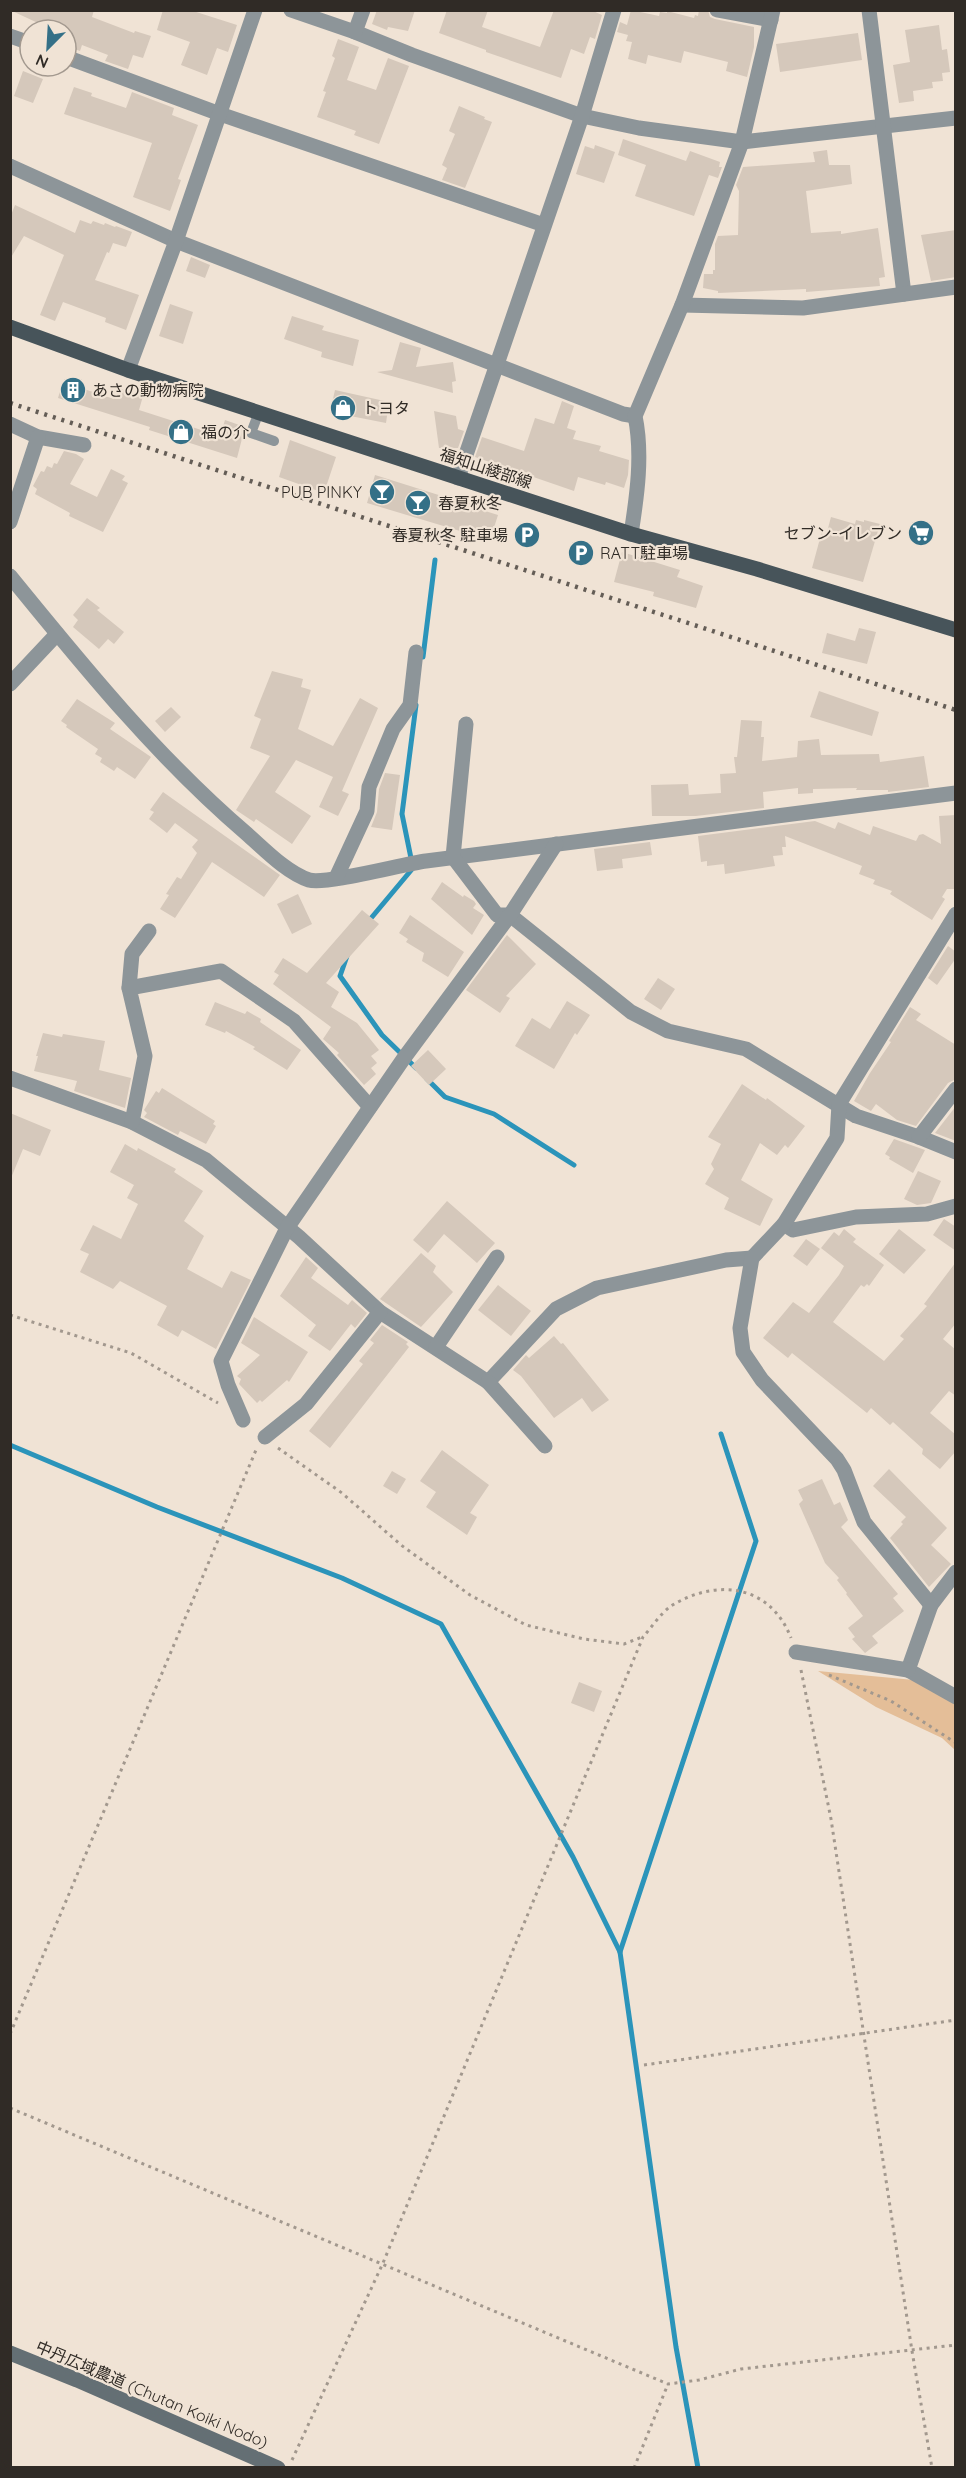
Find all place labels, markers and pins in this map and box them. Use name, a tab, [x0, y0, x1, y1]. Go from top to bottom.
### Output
building icon: あさの動物病院	[58, 375, 88, 405]
place label: あさの動物病院	[92, 380, 204, 400]
shop icon: トヨタ	[328, 393, 358, 423]
place label: トヨタ	[362, 398, 410, 418]
shop icon: 福の介	[166, 417, 196, 447]
place label: 福の介	[201, 422, 249, 442]
bar icon: PUB PINKY	[367, 477, 397, 507]
place label: PUB PINKY	[281, 482, 362, 502]
bar icon: 春夏秋冬	[403, 488, 433, 518]
place label: 春夏秋冬	[438, 493, 502, 513]
supermarket icon: セブン-イレブン	[906, 518, 936, 548]
parking icon: 春夏秋冬 駐車場	[512, 520, 542, 550]
place label: セブン-イレブン	[784, 523, 902, 543]
place label: 春夏秋冬 駐車場	[392, 525, 508, 545]
parking icon: RATT駐車場	[566, 538, 596, 568]
place label: RATT駐車場	[600, 543, 688, 563]

